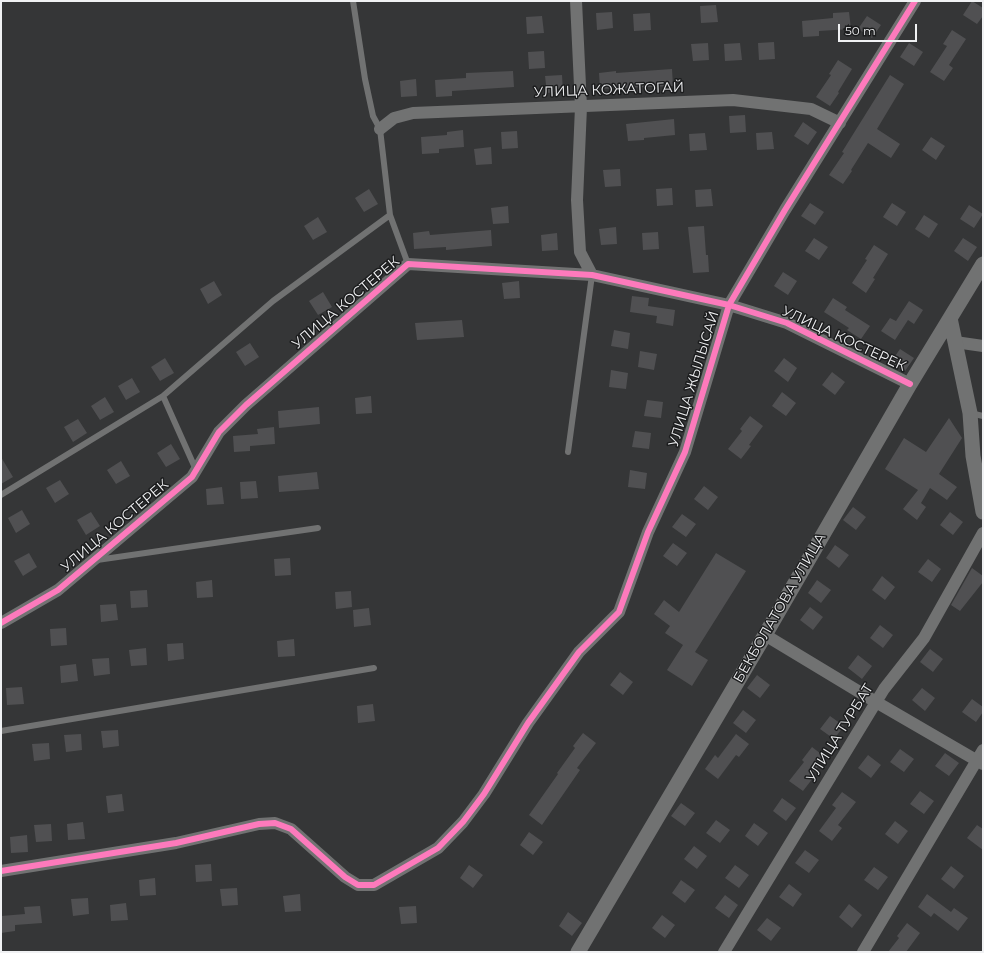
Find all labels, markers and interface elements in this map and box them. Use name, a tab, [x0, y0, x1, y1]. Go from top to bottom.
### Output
scale bar	[840, 16, 919, 42]
text: 50 m	[845, 23, 876, 38]
street label: УЛИЦА КОЖАТОГАЙ	[534, 79, 684, 101]
street label: УЛИЦА КОСТЕРЕК	[289, 253, 403, 353]
street label: УЛИЦА КОСТЕРЕК	[779, 303, 909, 375]
street label: УЛИЦА ЖЫЛЫСАЙ	[665, 309, 723, 449]
street label: УЛИЦА КОСТЕРЕК	[58, 476, 172, 576]
street label: БЕКБОЛАТОВА УЛИЦА	[730, 530, 830, 686]
street label: УЛИЦА ТУРБАТ	[803, 681, 877, 785]

